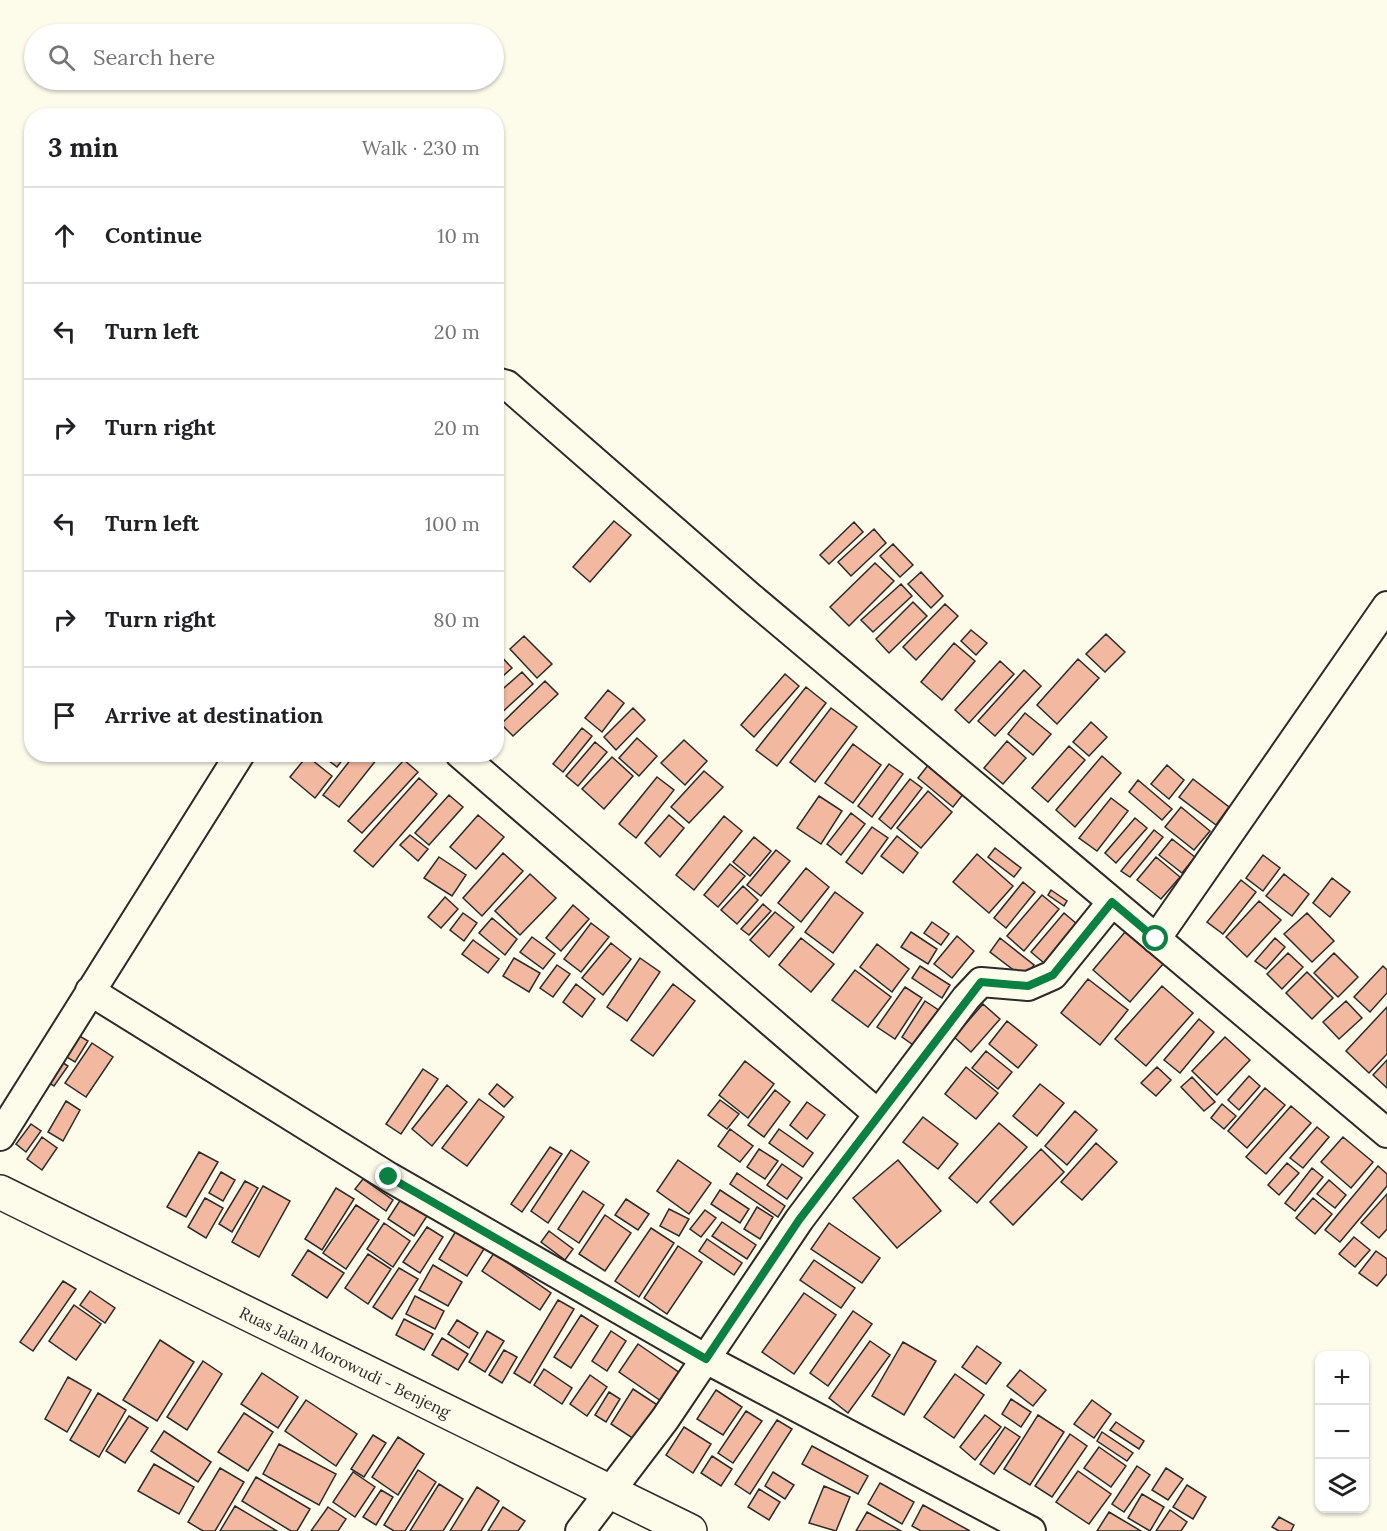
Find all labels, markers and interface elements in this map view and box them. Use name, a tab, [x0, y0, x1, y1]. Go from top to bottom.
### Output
search box	[24, 24, 504, 90]
icon: search	[45, 41, 78, 74]
text: Search here	[93, 43, 215, 71]
text: 3 min	[48, 131, 118, 164]
text: Walk · 230 m	[362, 135, 480, 160]
icon: ahead	[48, 219, 81, 252]
text: Continue	[105, 221, 202, 249]
text: 10 m	[437, 223, 480, 248]
icon: left	[48, 315, 81, 348]
text: Turn left	[105, 317, 199, 345]
text: 20 m	[434, 319, 480, 344]
icon: right	[48, 411, 81, 444]
text: Turn right	[105, 413, 216, 441]
text: 20 m	[434, 415, 480, 440]
icon: left	[48, 507, 81, 540]
text: Turn left	[105, 509, 199, 537]
text: 100 m	[425, 511, 480, 536]
icon: right	[48, 603, 81, 636]
text: Turn right	[105, 605, 216, 633]
text: 80 m	[433, 607, 480, 632]
icon: arrive	[48, 699, 81, 732]
text: Arrive at destination	[105, 701, 323, 729]
route start	[1142, 925, 1168, 951]
route end	[375, 1163, 401, 1189]
street label: Ruas Jalan Morowudi - Benjeng	[236, 1302, 455, 1422]
map controls	[1315, 1351, 1369, 1513]
button: +	[1315, 1351, 1369, 1405]
button: −	[1315, 1405, 1369, 1459]
button: layers	[1315, 1459, 1369, 1513]

